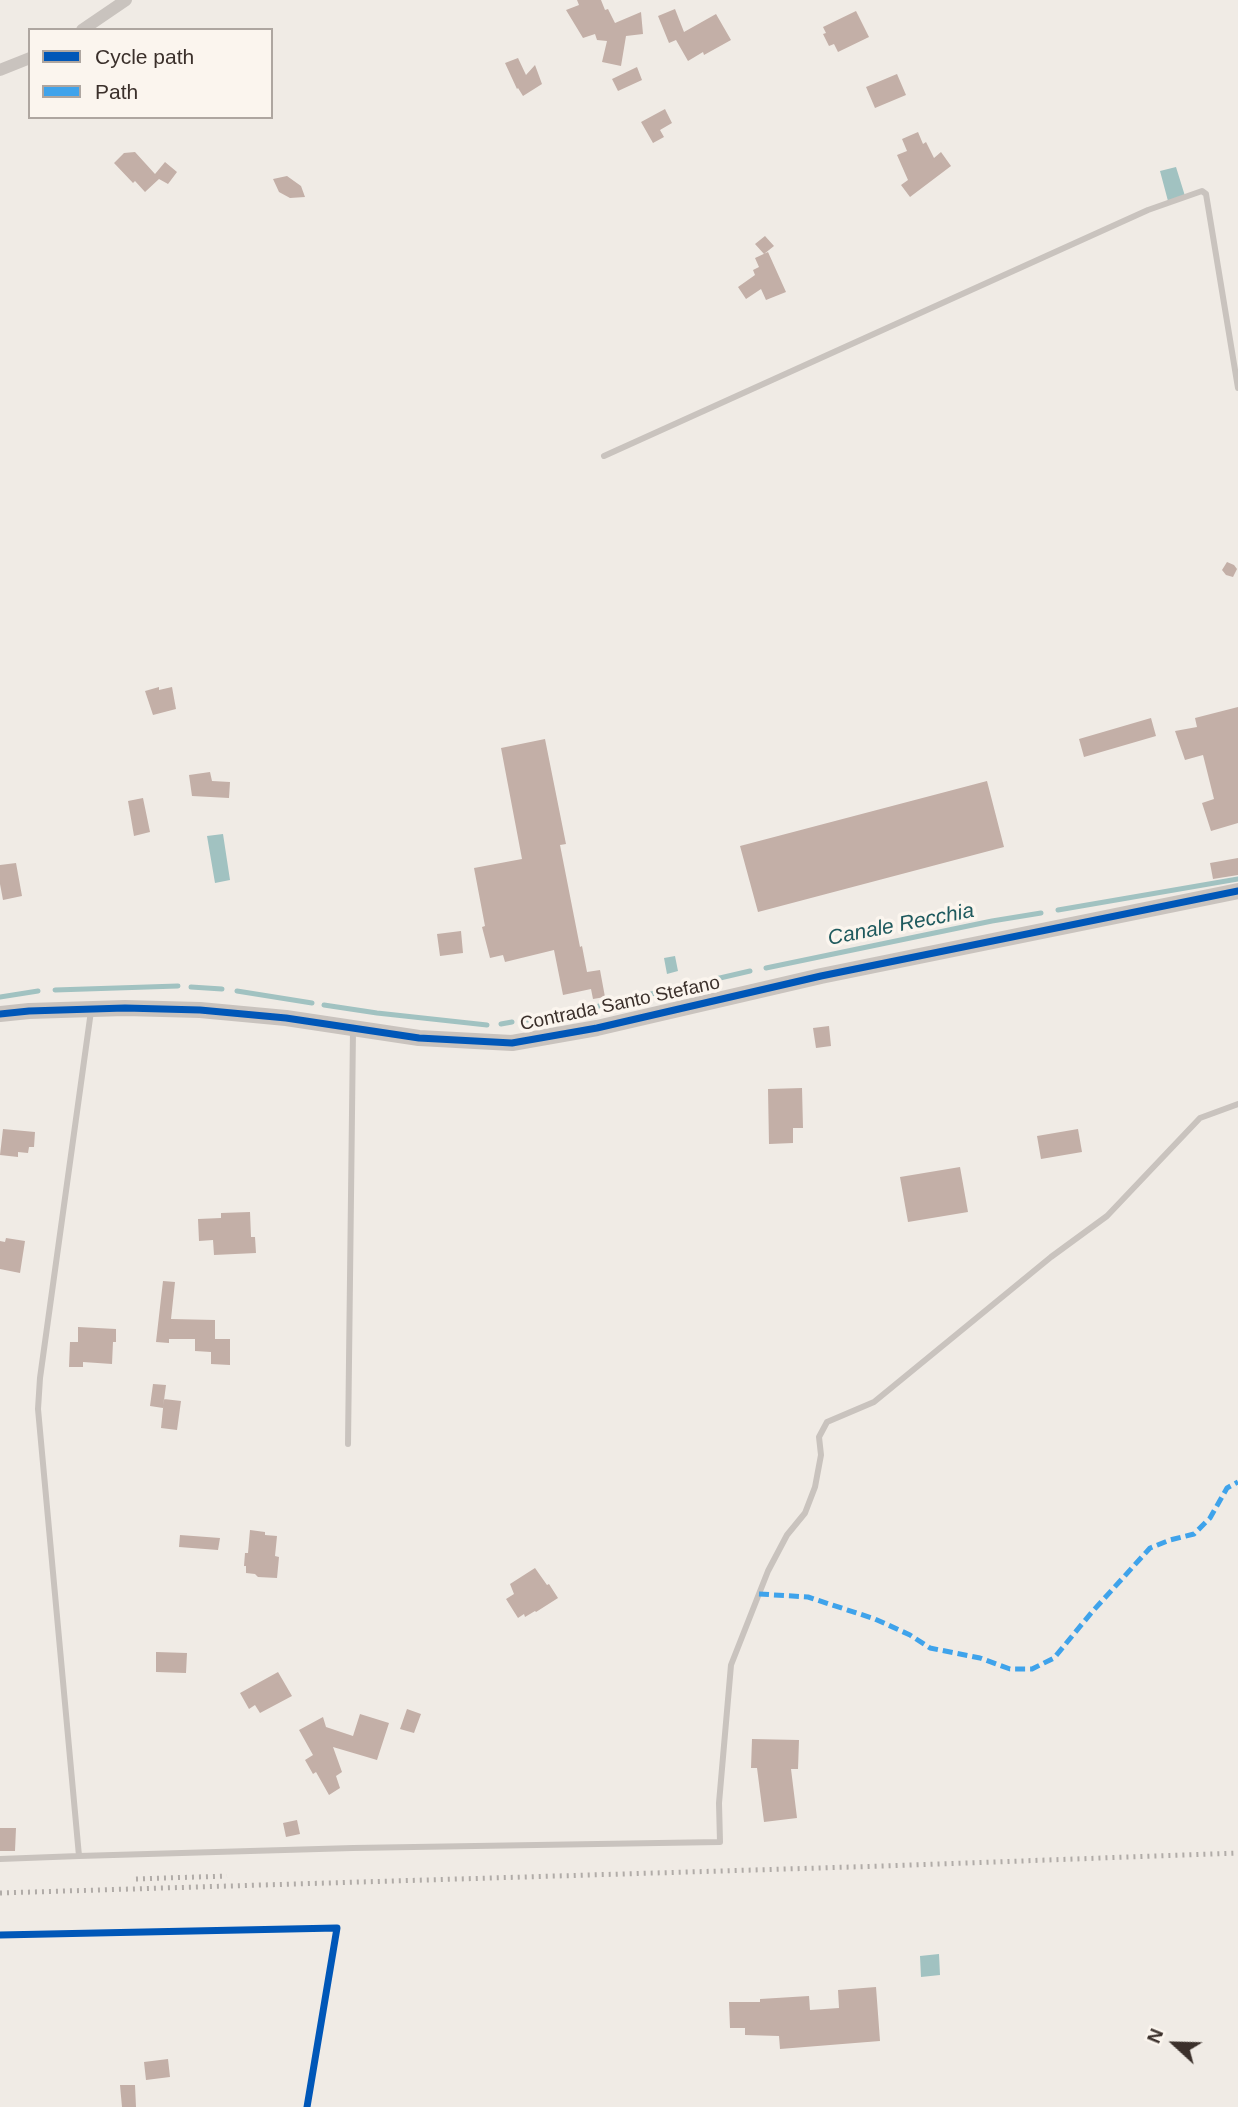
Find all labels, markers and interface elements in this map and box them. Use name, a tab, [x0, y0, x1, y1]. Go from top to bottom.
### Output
legend	[28, 28, 273, 119]
text: Cycle path	[95, 45, 194, 68]
text: Path	[95, 80, 138, 103]
water label: Canale Recchia	[826, 898, 976, 952]
street label: Contrada Santo Stefano	[518, 972, 722, 1036]
north arrow	[1140, 2009, 1210, 2079]
text: N	[1143, 2026, 1167, 2046]

